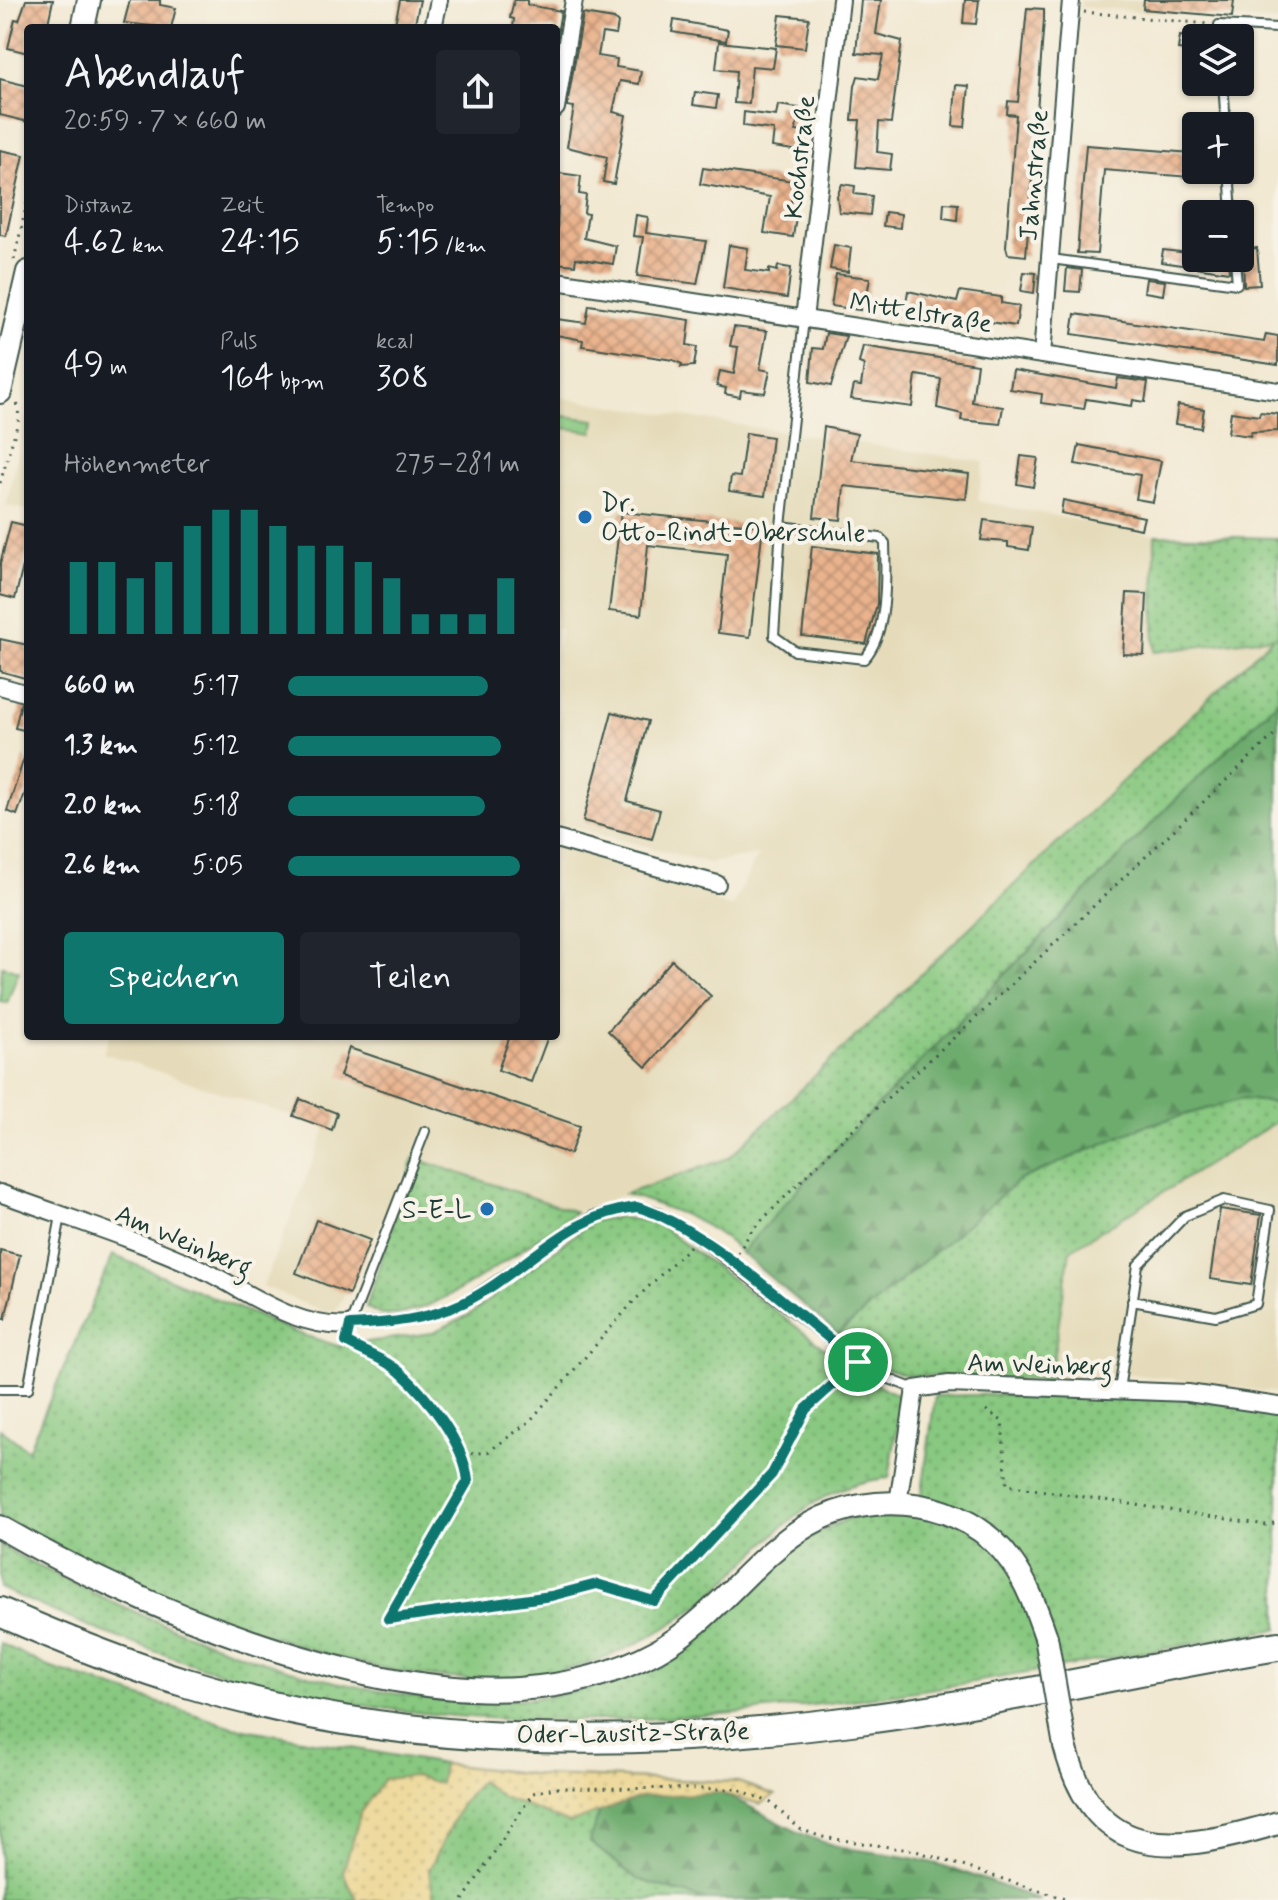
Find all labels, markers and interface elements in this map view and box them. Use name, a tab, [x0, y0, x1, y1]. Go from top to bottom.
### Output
map controls	[1182, 24, 1254, 272]
button: layers	[1182, 24, 1254, 96]
text: Abendlauf	[64, 46, 245, 104]
button: share	[436, 50, 520, 134]
street label: Kochstraße	[778, 93, 824, 221]
text: 20:59 · 7 × 660 m	[64, 105, 266, 139]
street label: Jahnstraße	[1012, 108, 1058, 242]
button: +	[1182, 112, 1254, 184]
text: Distanz	[64, 192, 133, 220]
text: Zeit	[220, 192, 265, 220]
text: Tempo	[376, 192, 434, 220]
button: −	[1182, 200, 1254, 272]
text: 4.62	[64, 220, 126, 265]
text: 24:15	[220, 220, 300, 265]
text: 5:15	[376, 220, 439, 265]
text: km	[126, 232, 164, 260]
text: /km	[439, 232, 486, 260]
street label: Mittelstraße	[847, 286, 995, 342]
text: Puls	[220, 328, 257, 356]
text: kcal	[376, 328, 413, 356]
text: 49	[64, 342, 104, 387]
text: m	[104, 354, 128, 382]
text: 164	[220, 356, 274, 401]
text: 308	[376, 356, 429, 401]
text: bpm	[274, 368, 324, 396]
text: Höhenmeter	[64, 448, 210, 482]
text: 275–281 m	[395, 448, 520, 482]
place label: Dr. Otto-Rindt-Oberschule	[601, 487, 865, 551]
marker: Dr. Otto-Rindt-Oberschule	[576, 508, 594, 526]
text: 660 m	[64, 669, 135, 703]
text: 5:17	[192, 669, 239, 703]
text: 1.3 km	[64, 729, 138, 763]
text: 5:12	[192, 729, 240, 763]
text: 2.0 km	[64, 789, 142, 823]
text: 5:18	[192, 789, 240, 823]
text: 2.6 km	[64, 849, 140, 883]
text: 5:05	[192, 849, 243, 883]
button: Speichern	[64, 932, 284, 1024]
button: Teilen	[300, 932, 520, 1024]
place label: S-E-L	[402, 1194, 471, 1228]
street label: Am Weinberg	[108, 1198, 257, 1289]
marker: S-E-L	[478, 1200, 496, 1218]
pin	[824, 1328, 892, 1396]
icon: arrive	[836, 1340, 880, 1384]
street label: Am Weinberg	[966, 1346, 1113, 1389]
street label: Oder-Lausitz-Straße	[516, 1715, 750, 1753]

